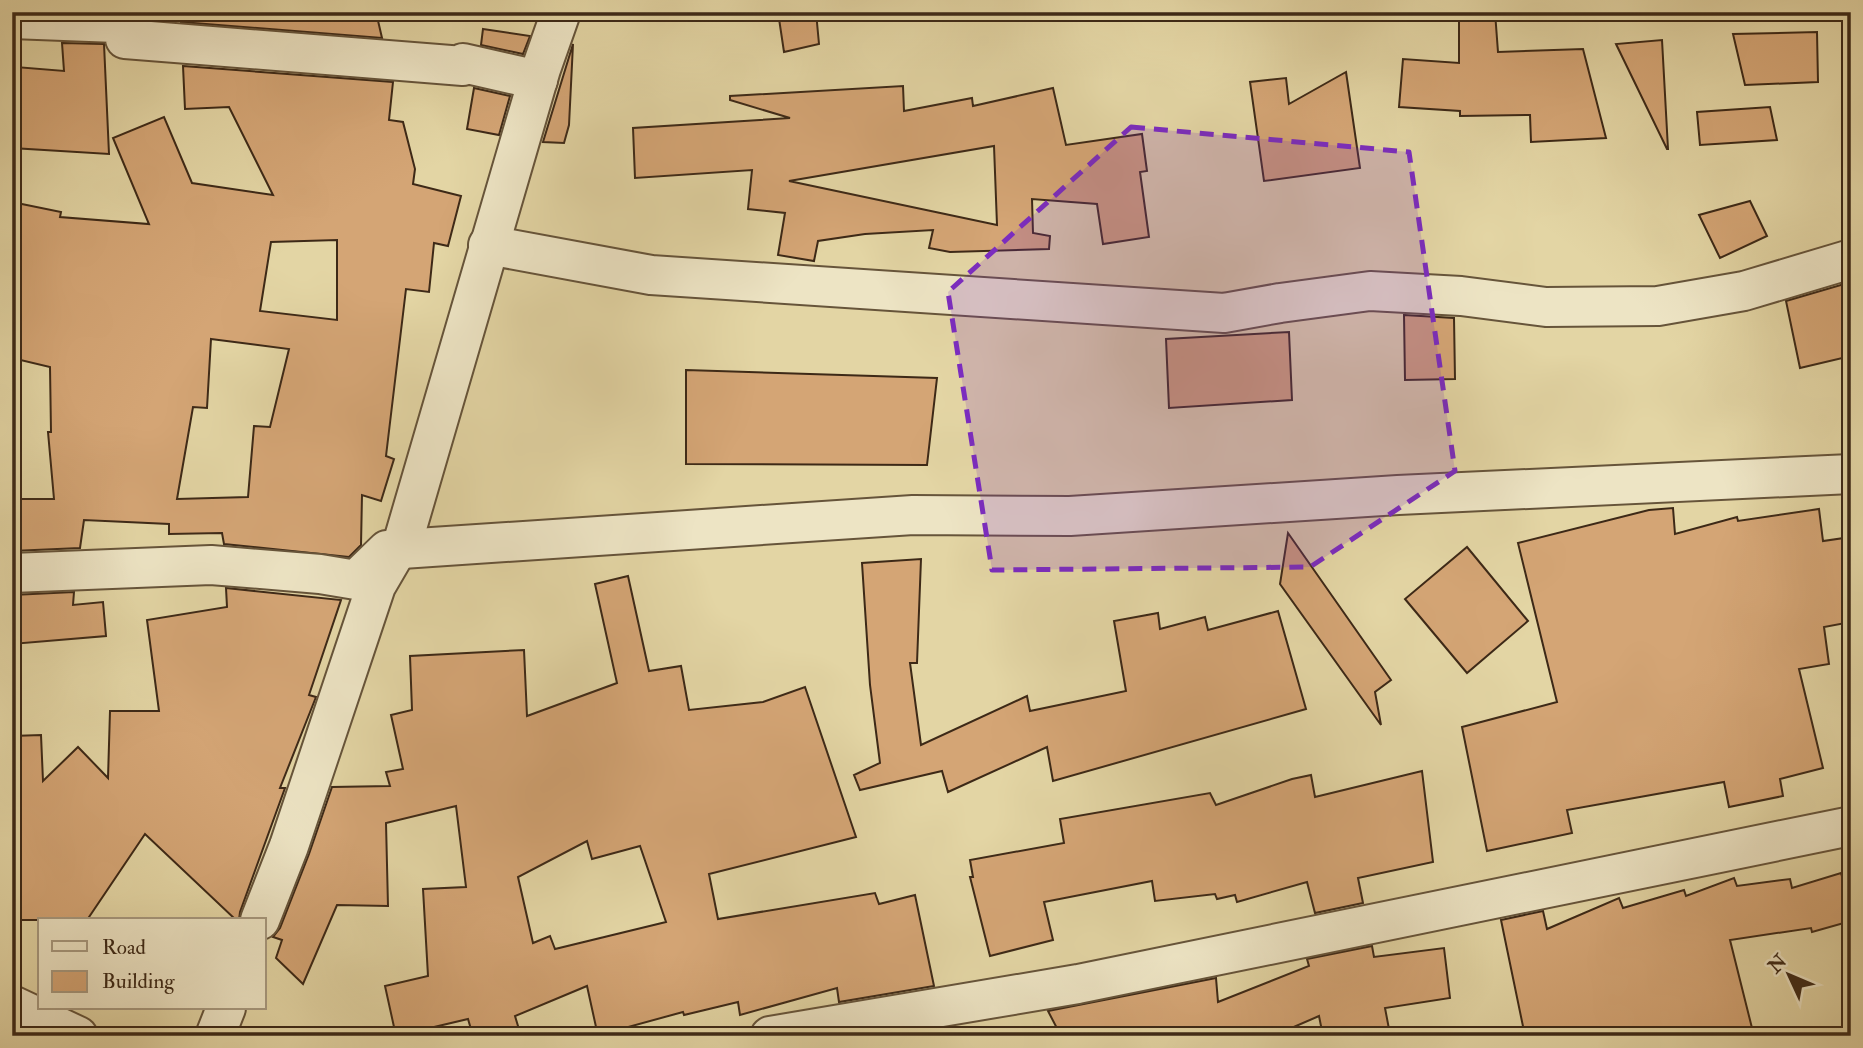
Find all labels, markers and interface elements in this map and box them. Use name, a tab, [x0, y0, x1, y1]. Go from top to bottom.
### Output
legend	[38, 918, 266, 1010]
text: Road	[102, 934, 147, 961]
north arrow	[1755, 940, 1825, 1010]
text: N	[1762, 949, 1793, 979]
text: Building	[102, 968, 175, 995]

